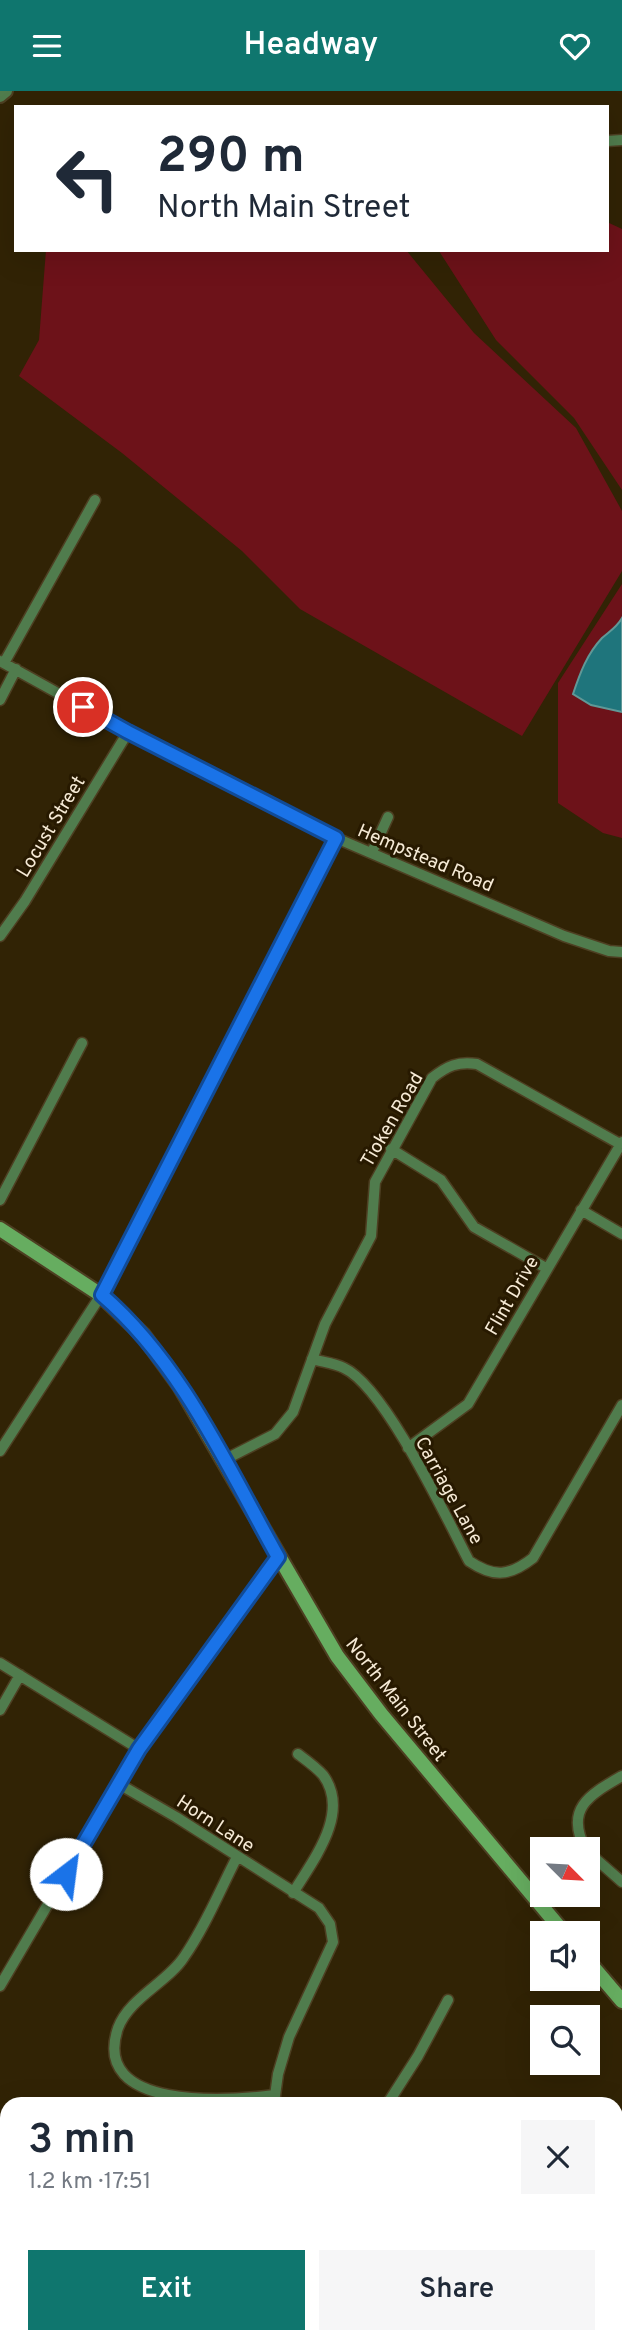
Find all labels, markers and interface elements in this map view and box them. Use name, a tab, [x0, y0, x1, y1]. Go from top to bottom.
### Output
text: Headway	[244, 26, 378, 66]
icon: menu	[28, 27, 66, 65]
icon: heart	[556, 27, 594, 65]
text: 290 m	[157, 128, 305, 190]
icon: left	[42, 133, 133, 224]
text: North Main Street	[157, 189, 411, 229]
pin	[53, 677, 113, 737]
icon: arrive	[64, 688, 102, 726]
street label: Locust Street	[12, 772, 91, 882]
street label: Hempstead Road	[353, 819, 497, 898]
street label: Tioken Road	[356, 1068, 430, 1172]
street label: Flint Drive	[480, 1252, 545, 1340]
street label: Carriage Lane	[409, 1433, 488, 1549]
street label: North Main Street	[340, 1633, 451, 1767]
street label: Horn Lane	[171, 1791, 259, 1859]
position arrow	[29, 1837, 103, 1911]
north arrow	[530, 1837, 600, 1907]
map controls	[530, 1837, 600, 2075]
button: sound	[530, 1921, 600, 1991]
button: search	[530, 2005, 600, 2075]
text: 3 min	[28, 2115, 136, 2168]
button: close	[521, 2120, 595, 2194]
text: 1.2 km · 17:51	[28, 2168, 151, 2197]
button: Exit	[28, 2250, 305, 2330]
button: Share	[319, 2250, 595, 2330]

